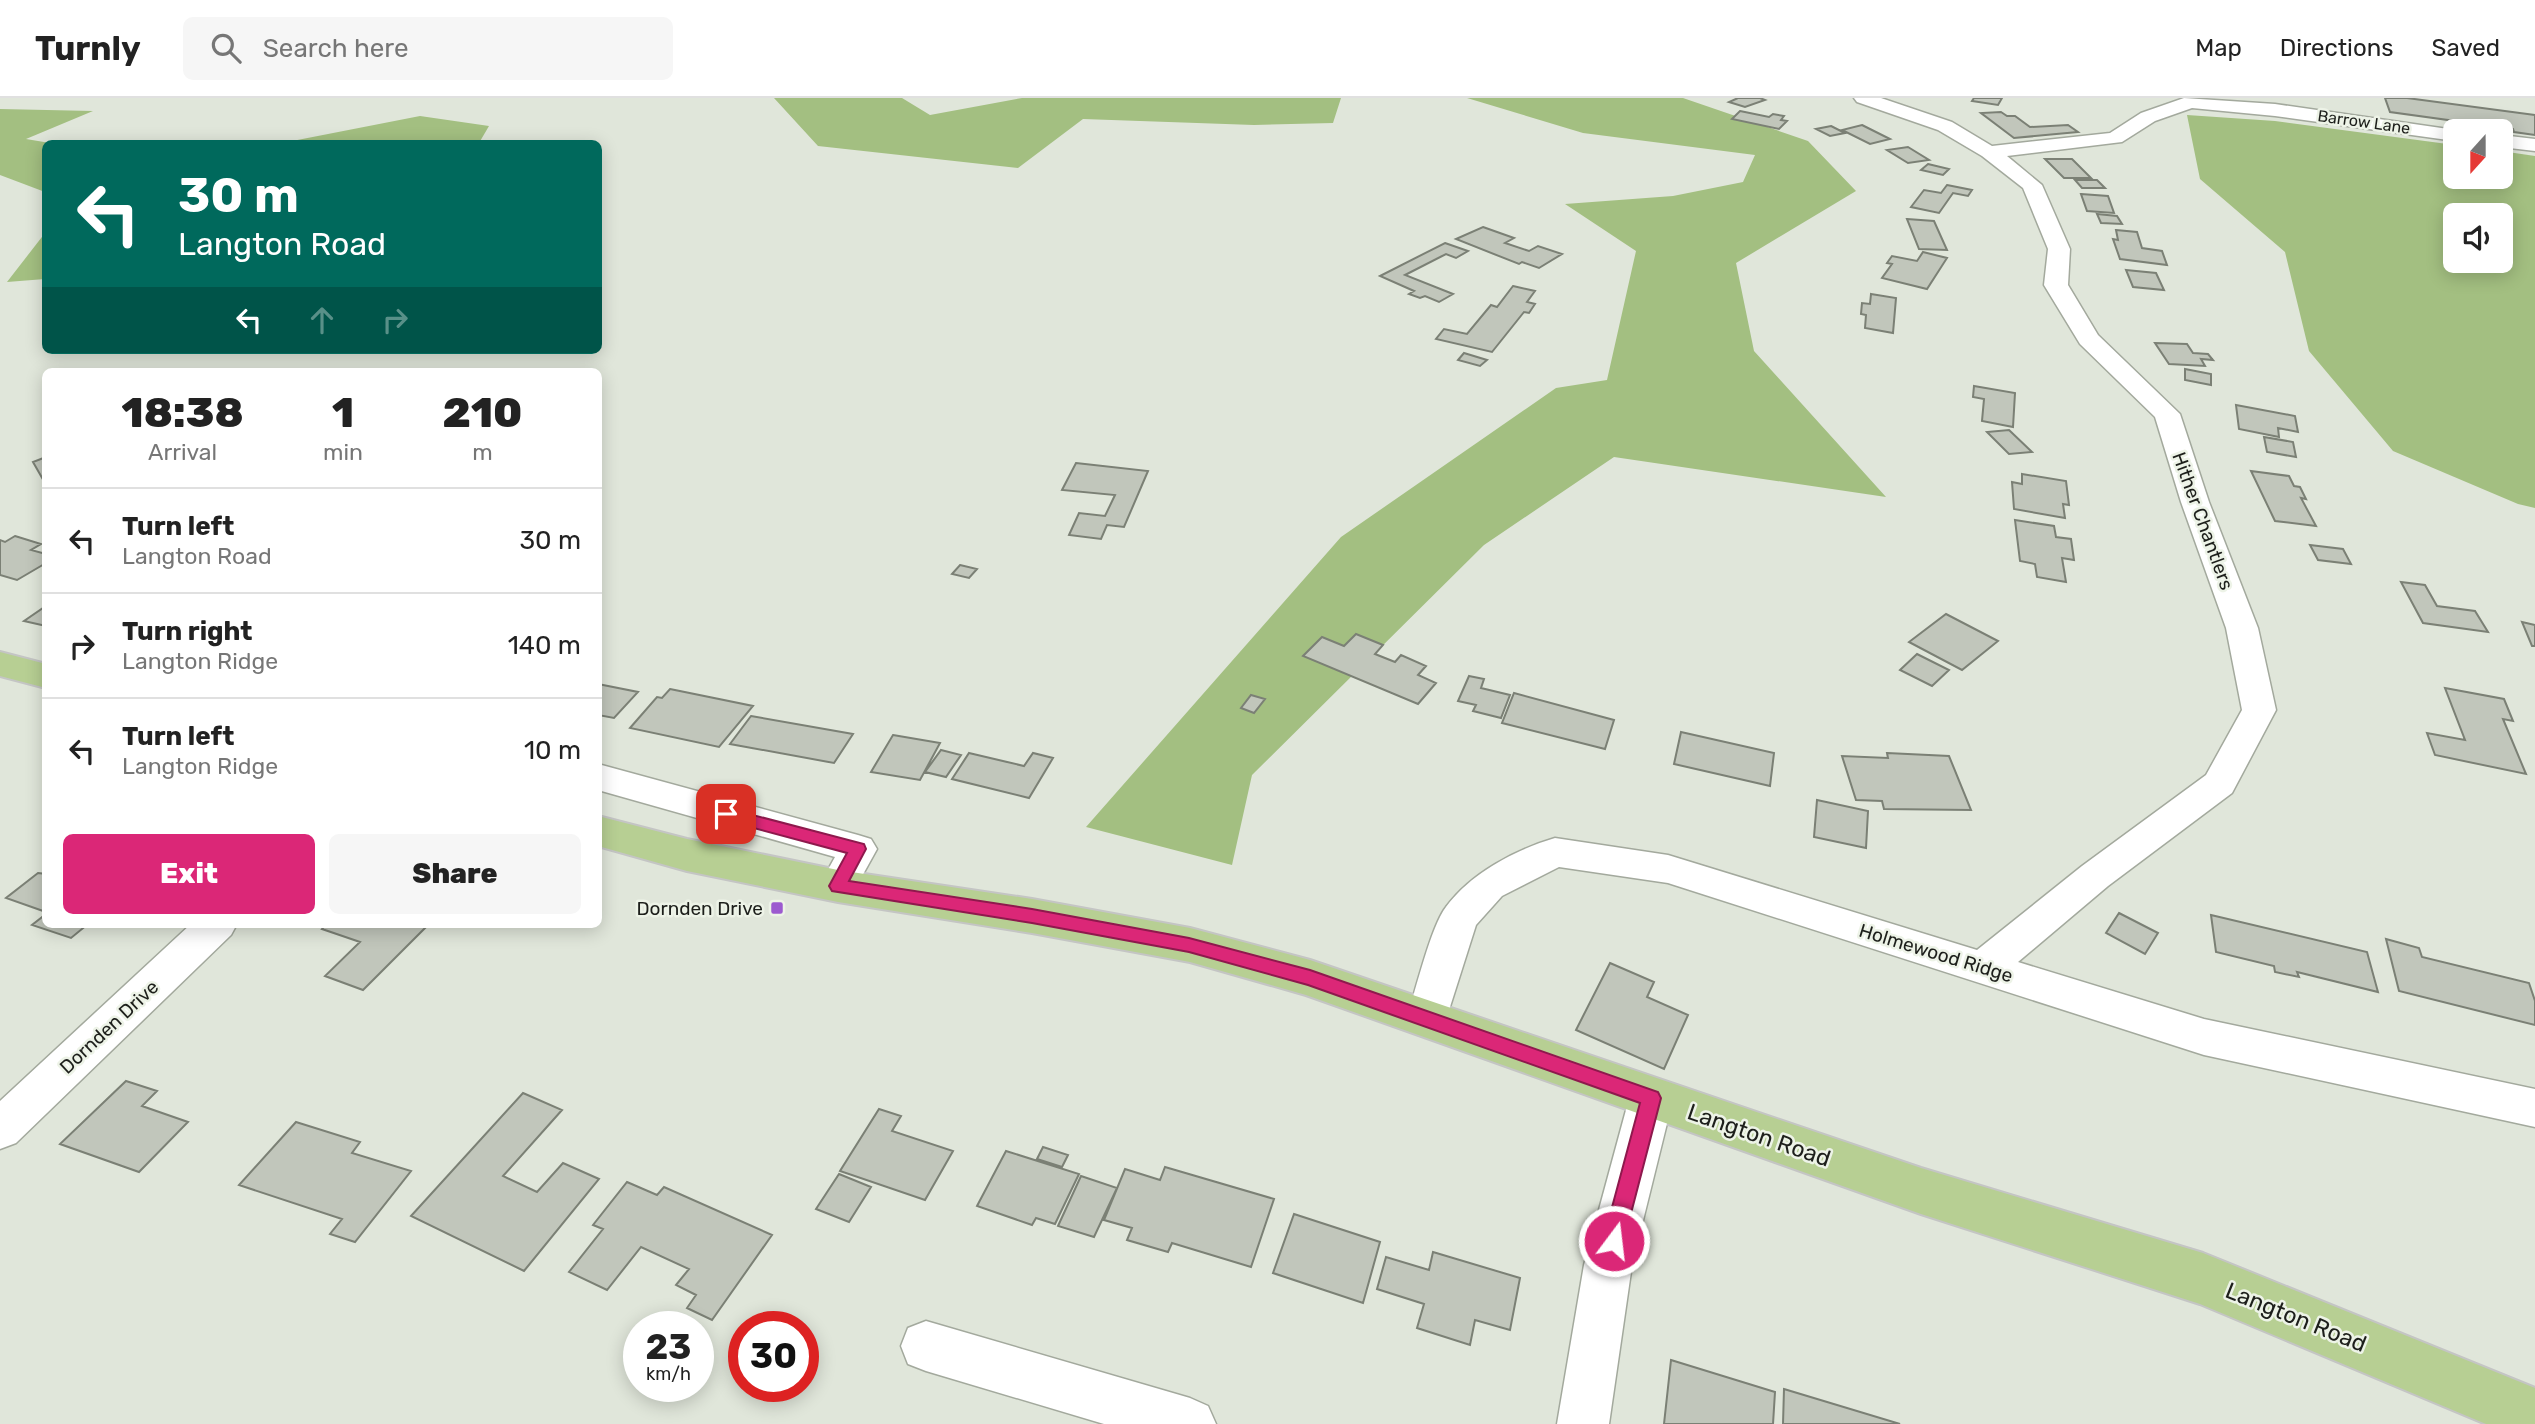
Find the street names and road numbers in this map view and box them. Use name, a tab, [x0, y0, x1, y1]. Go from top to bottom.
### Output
street label: Barrow Lane	[2316, 106, 2412, 138]
street label: Hither Chantlers	[2167, 449, 2239, 593]
street label: Holmewood Ridge	[1856, 919, 2016, 987]
street label: Dornden Drive	[55, 975, 163, 1079]
street label: Langton Road	[1684, 1097, 1834, 1173]
street label: Langton Road	[2221, 1276, 2371, 1358]

